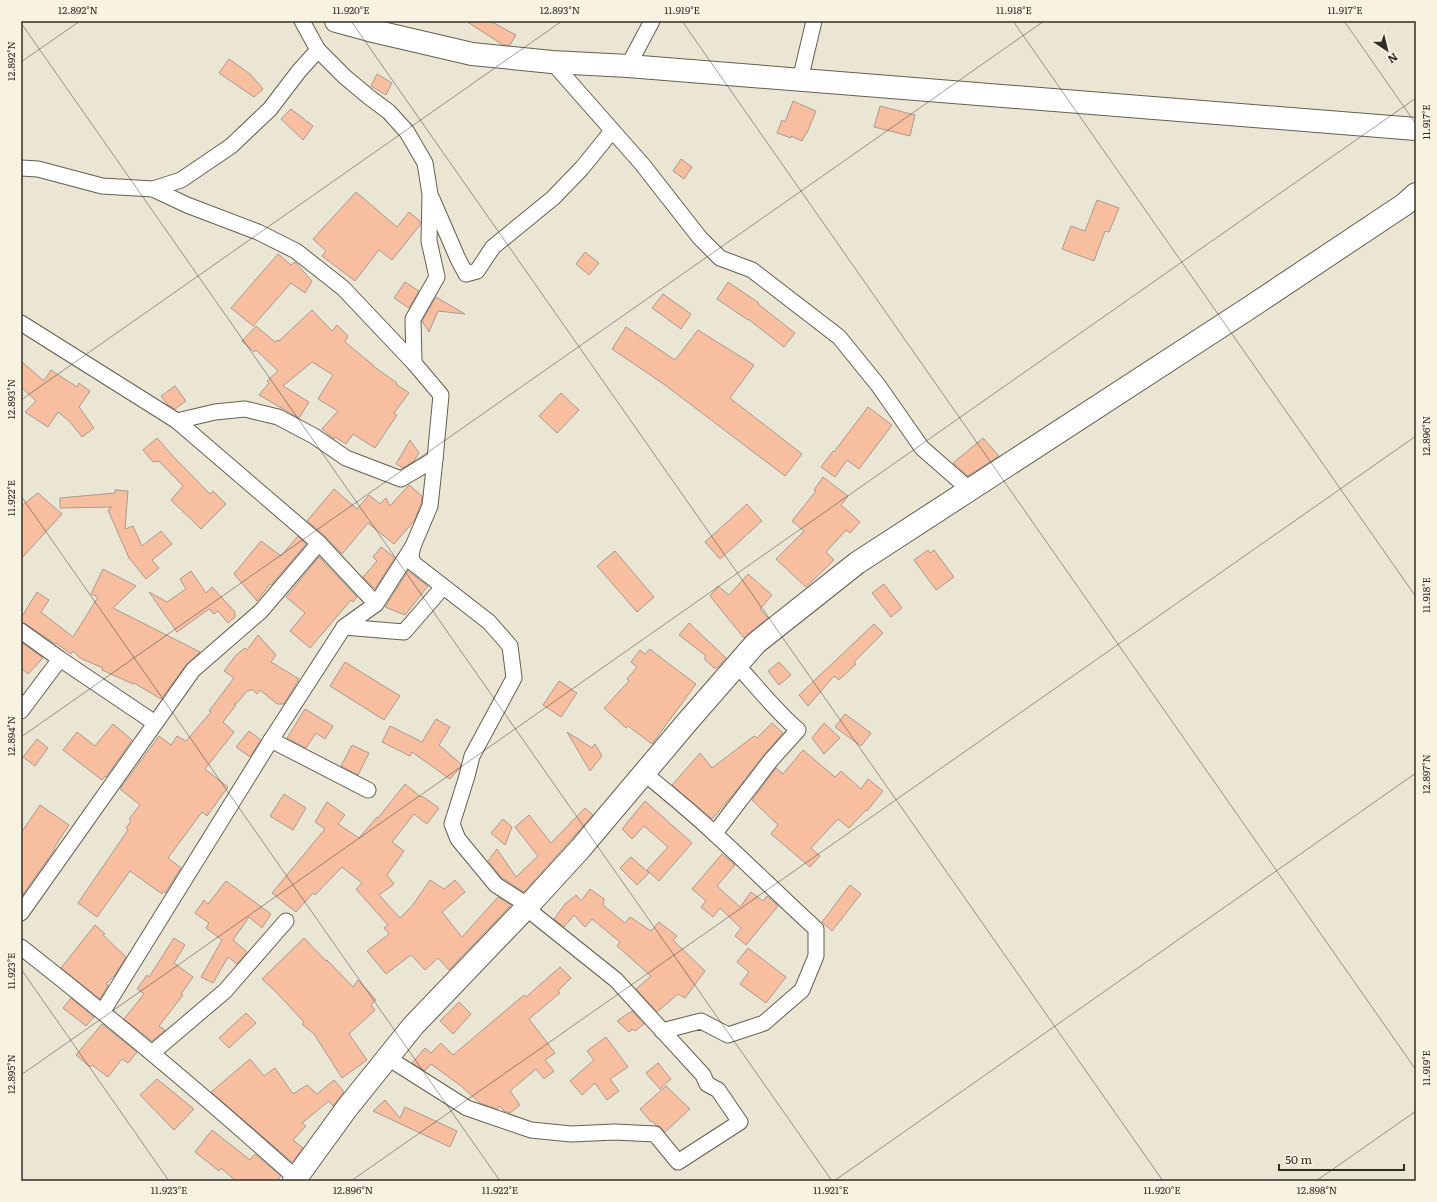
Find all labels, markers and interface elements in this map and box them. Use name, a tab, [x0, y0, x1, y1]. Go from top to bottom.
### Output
text: 12.892°N	[58, 2, 98, 17]
text: 11.920°E	[332, 2, 370, 17]
text: 12.893°N	[540, 2, 580, 17]
text: 11.919°E	[664, 2, 700, 17]
text: 11.918°E	[996, 2, 1032, 17]
text: 11.917°E	[1327, 2, 1363, 17]
north arrow	[1367, 30, 1407, 70]
text: 12.892°N	[3, 41, 18, 81]
text: N	[1385, 50, 1402, 68]
text: 11.917°E	[1418, 104, 1433, 140]
text: 12.893°N	[3, 379, 18, 419]
text: 12.896°N	[1418, 416, 1433, 456]
text: 11.922°E	[3, 480, 18, 516]
text: 11.918°E	[1418, 577, 1433, 613]
text: 12.894°N	[3, 716, 18, 756]
text: 12.897°N	[1418, 754, 1433, 794]
text: 11.923°E	[3, 953, 18, 989]
text: 11.919°E	[1418, 1050, 1433, 1086]
text: 12.895°N	[3, 1054, 18, 1094]
scale bar	[1279, 1146, 1404, 1172]
text: 50 m	[1285, 1150, 1312, 1168]
text: 11.923°E	[151, 1182, 187, 1197]
text: 12.896°N	[333, 1182, 373, 1197]
text: 11.922°E	[482, 1182, 518, 1197]
text: 11.921°E	[813, 1182, 849, 1197]
text: 11.920°E	[1143, 1182, 1181, 1197]
text: 12.898°N	[1297, 1182, 1337, 1197]

